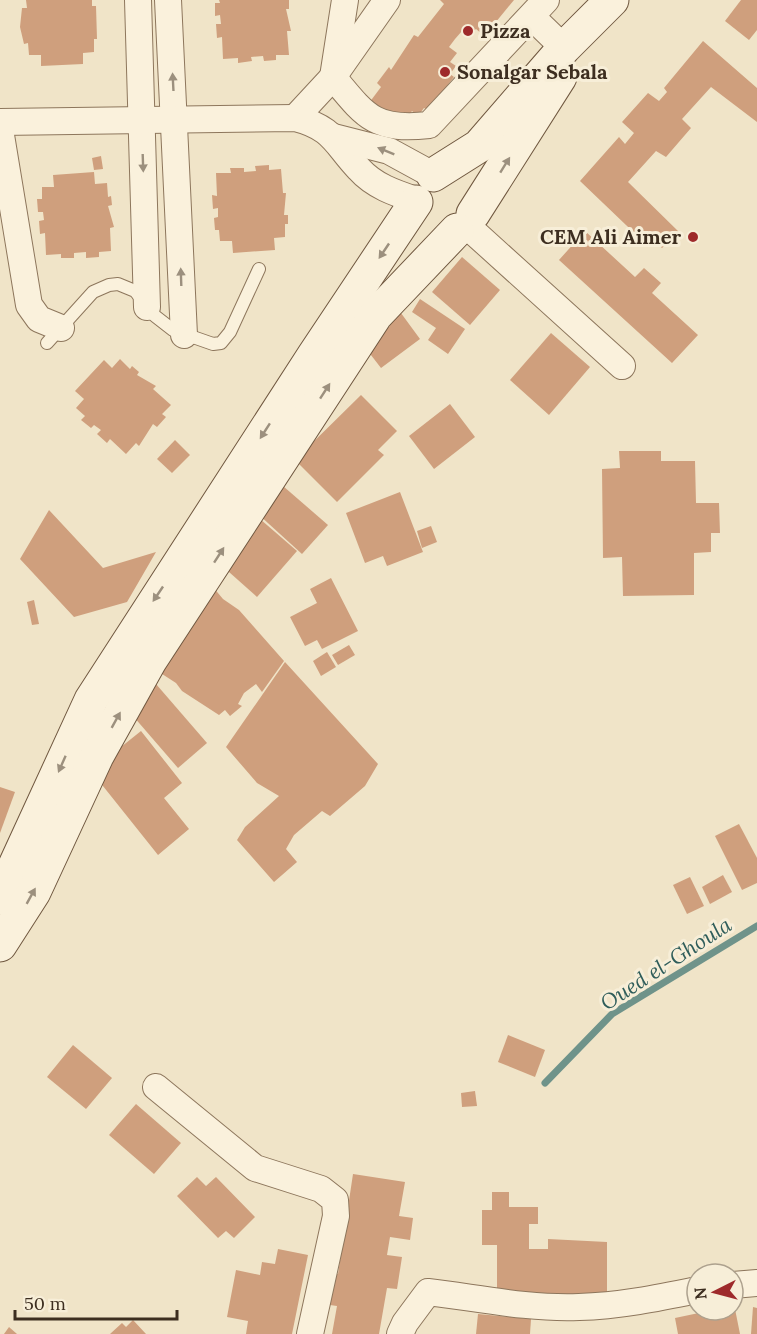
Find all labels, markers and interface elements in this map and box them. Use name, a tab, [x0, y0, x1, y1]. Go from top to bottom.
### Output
place label: Pizza	[480, 18, 531, 43]
marker: Pizza	[461, 24, 475, 38]
place label: Sonalgar Sebala	[457, 59, 608, 84]
marker: Sonalgar Sebala	[438, 65, 452, 79]
one-way arrow	[168, 72, 177, 91]
one-way arrow	[377, 145, 395, 155]
one-way arrow	[138, 154, 148, 173]
one-way arrow	[499, 156, 510, 173]
place label: CEM Ali Aimer	[540, 224, 681, 249]
marker: CEM Ali Aimer	[686, 230, 700, 244]
one-way arrow	[379, 243, 390, 259]
one-way arrow	[177, 267, 186, 286]
one-way arrow	[320, 383, 331, 399]
one-way arrow	[260, 423, 271, 439]
one-way arrow	[213, 547, 225, 563]
one-way arrow	[152, 586, 164, 602]
one-way arrow	[111, 712, 121, 729]
one-way arrow	[57, 755, 67, 773]
one-way arrow	[26, 887, 36, 904]
water label: Oued el-Ghoula	[595, 911, 737, 1016]
north arrow	[685, 1262, 745, 1322]
scale bar	[15, 1283, 177, 1321]
text: N	[689, 1286, 711, 1301]
text: 50 m	[24, 1292, 66, 1315]

